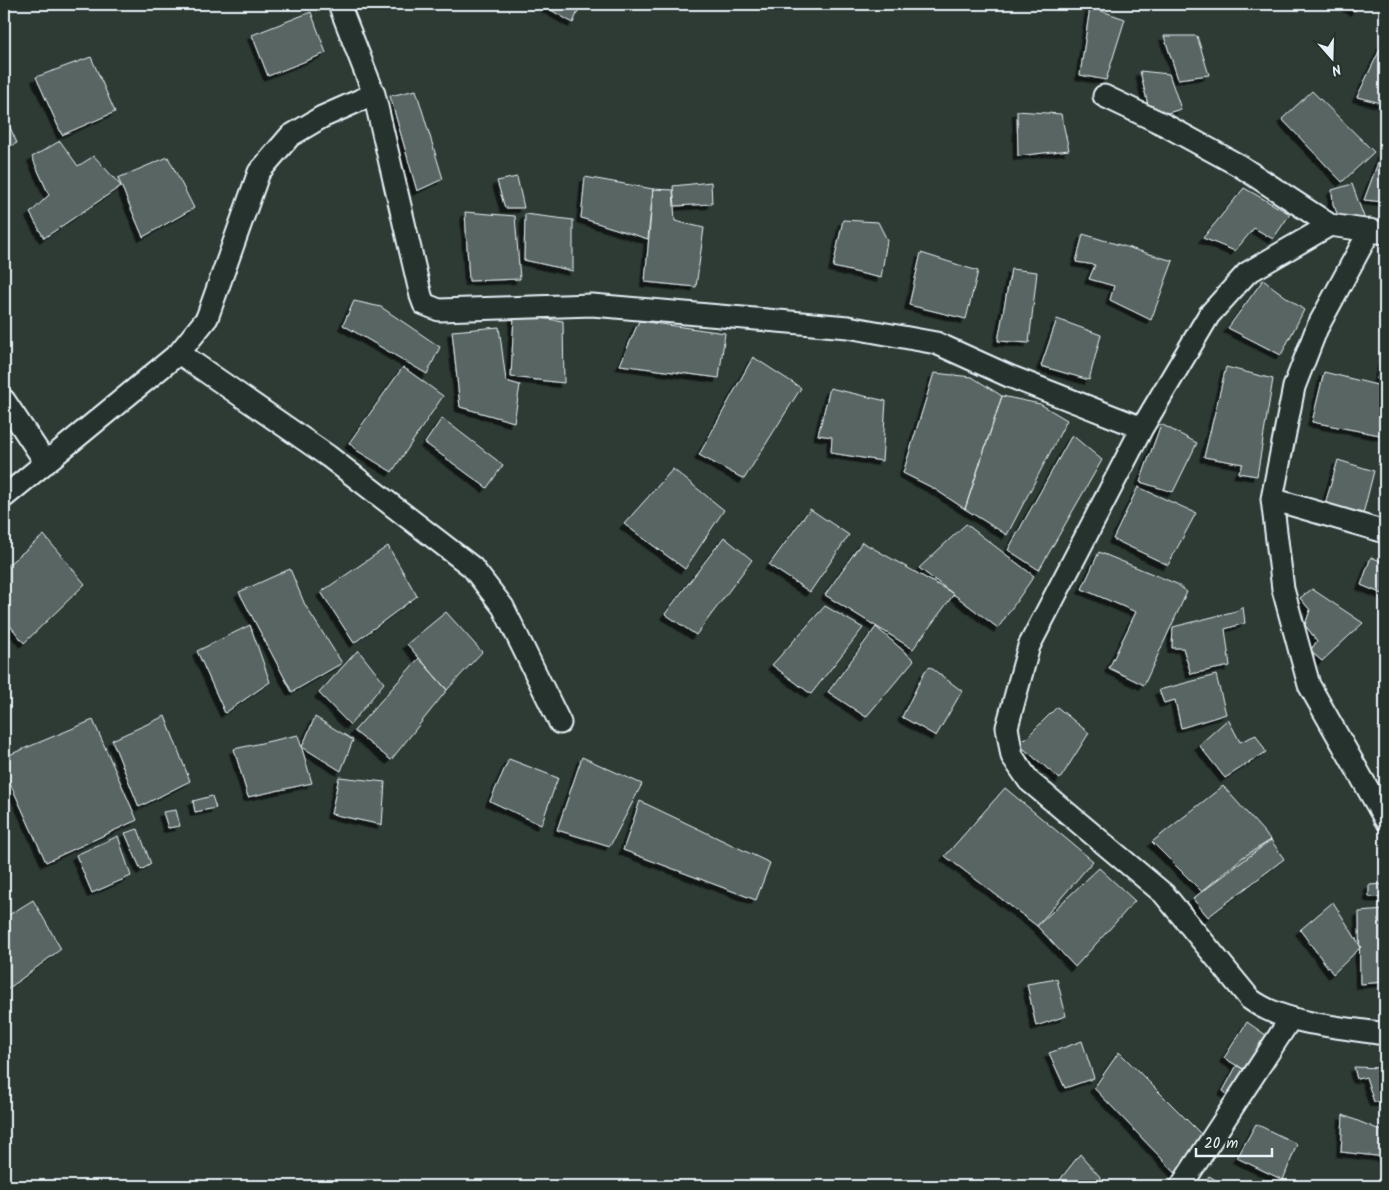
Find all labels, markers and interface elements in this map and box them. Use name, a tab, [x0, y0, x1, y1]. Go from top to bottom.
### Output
north arrow	[1306, 32, 1356, 82]
text: N	[1328, 57, 1344, 81]
scale bar	[1196, 1125, 1273, 1157]
text: 20 m	[1204, 1132, 1238, 1156]

